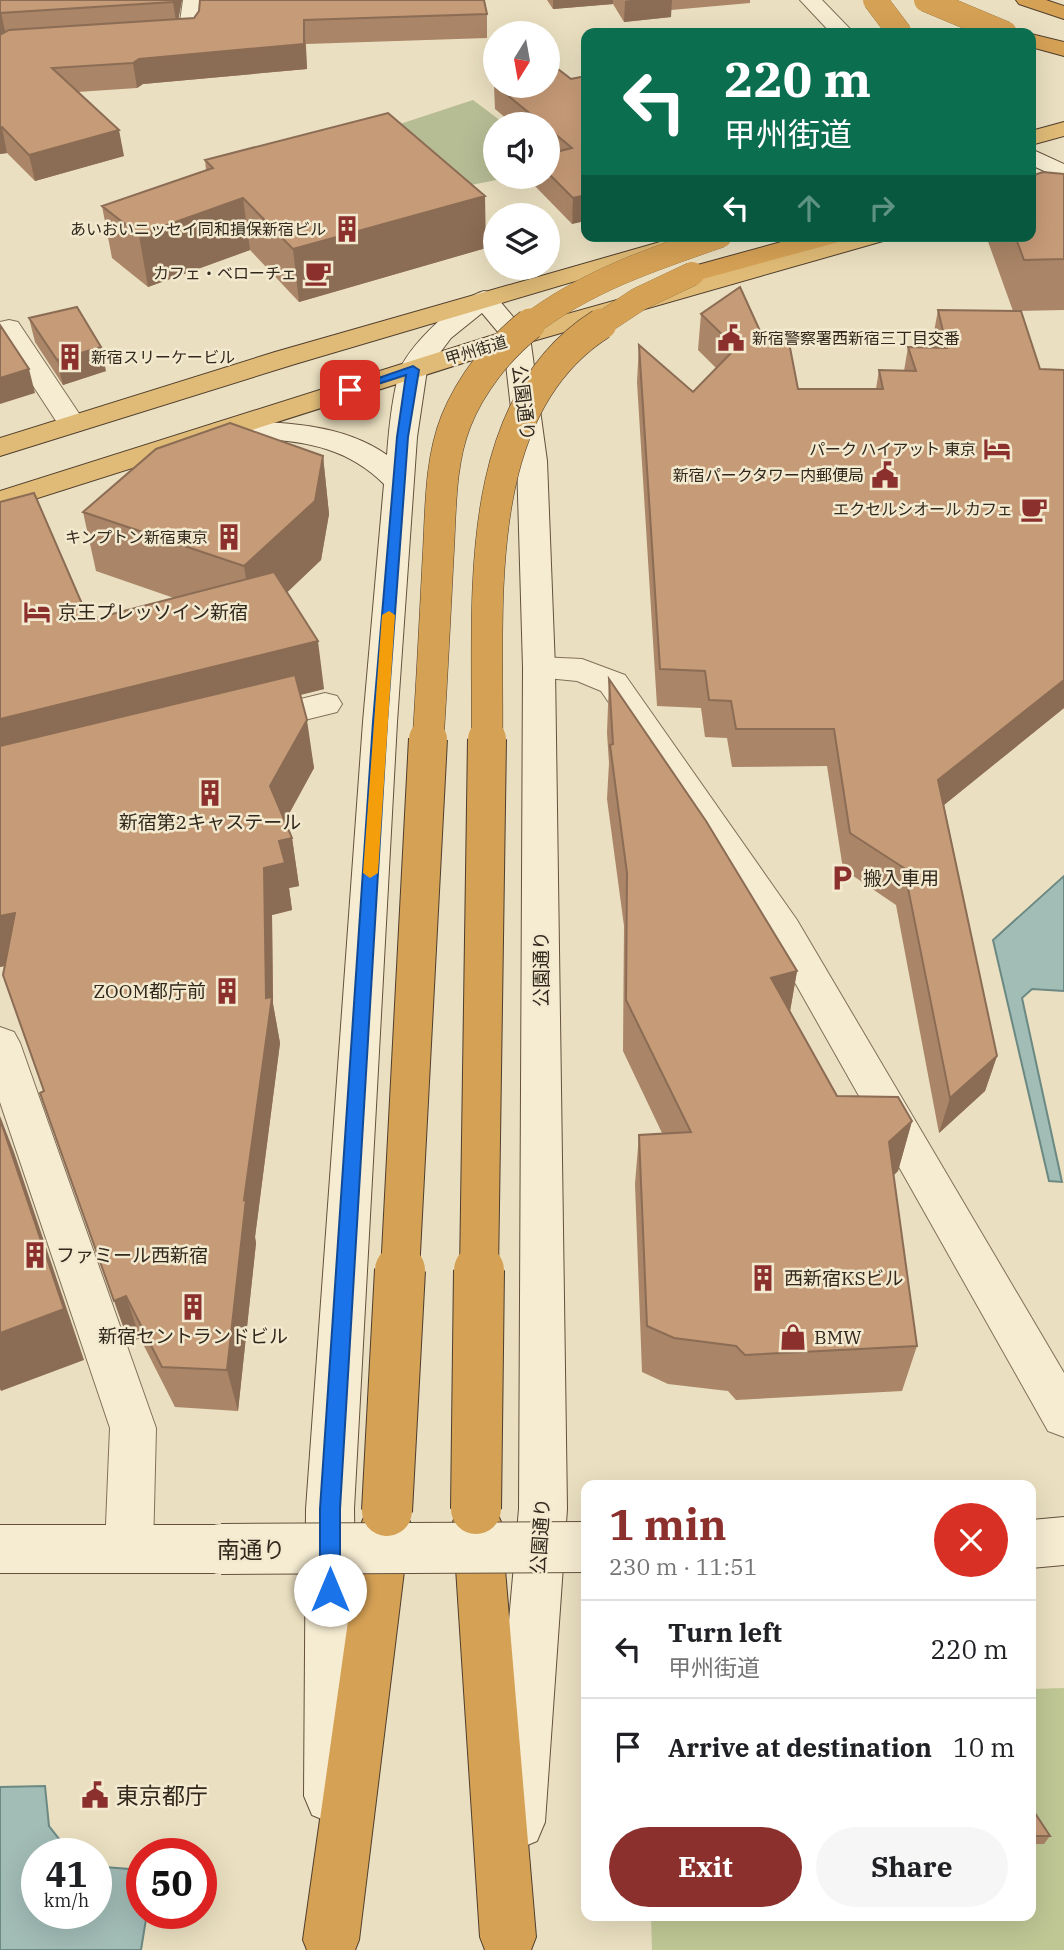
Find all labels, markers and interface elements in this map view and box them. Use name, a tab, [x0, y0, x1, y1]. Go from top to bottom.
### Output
north arrow	[483, 21, 560, 98]
map controls	[483, 21, 560, 280]
text: 220 m	[724, 47, 871, 110]
icon: left	[609, 56, 700, 147]
button: sound	[483, 112, 560, 189]
text: 甲州街道	[724, 113, 852, 155]
icon: left	[717, 189, 755, 227]
icon: ahead	[790, 189, 828, 227]
icon: right	[863, 189, 901, 227]
button: layers	[483, 203, 560, 280]
building icon: あいおいニッセイ同和損保新宿ビル	[332, 214, 362, 244]
place label: あいおいニッセイ同和損保新宿ビル	[70, 219, 326, 239]
cafe icon: カフェ・ベローチェ	[303, 258, 333, 288]
place label: カフェ・ベローチェ	[153, 263, 297, 283]
public building icon: 新宿警察署西新宿三丁目交番	[716, 323, 746, 353]
place label: 新宿警察署西新宿三丁目交番	[752, 328, 960, 348]
street label: 甲州街道	[442, 331, 510, 369]
building icon: 新宿スリーケービル	[55, 342, 85, 372]
place label: 新宿スリーケービル	[91, 347, 235, 367]
pin	[320, 360, 380, 420]
street label: 公園通り	[507, 364, 541, 442]
icon: arrive	[331, 371, 369, 409]
hotel icon: パーク ハイアット 東京	[982, 434, 1012, 464]
place label: パーク ハイアット 東京	[809, 439, 976, 459]
public building icon: 新宿パークタワー内郵便局	[870, 460, 900, 490]
place label: 新宿パークタワー内郵便局	[673, 465, 864, 485]
cafe icon: エクセルシオール カフェ	[1019, 494, 1049, 524]
place label: エクセルシオール カフェ	[833, 499, 1013, 519]
building icon: キンプトン新宿東京	[214, 522, 244, 552]
place label: キンプトン新宿東京	[65, 527, 208, 547]
hotel icon: 京王プレッソイン新宿	[22, 597, 52, 627]
place label: 京王プレッソイン新宿	[58, 600, 248, 624]
building icon: 新宿第2キャステール	[195, 778, 225, 808]
place label: 新宿第2キャステール	[119, 810, 301, 834]
parking icon: 搬入車用	[827, 863, 857, 893]
place label: 搬入車用	[863, 866, 939, 890]
street label: 公園通り	[529, 931, 553, 1007]
building icon: ZOOM都庁前	[212, 976, 242, 1006]
place label: ZOOM都庁前	[93, 979, 206, 1003]
building icon: ファミール西新宿	[20, 1240, 50, 1270]
place label: ファミール西新宿	[56, 1243, 208, 1267]
building icon: 西新宿KSビル	[748, 1263, 778, 1293]
place label: 西新宿KSビル	[784, 1266, 904, 1290]
building icon: 新宿セントランドビル	[178, 1292, 208, 1322]
shop icon: BMW	[778, 1322, 808, 1352]
place label: 新宿セントランドビル	[98, 1324, 288, 1348]
place label: BMW	[814, 1325, 862, 1349]
street label: 公園通り	[525, 1497, 555, 1575]
text: 1 min	[609, 1497, 727, 1552]
button: close	[934, 1503, 1008, 1577]
street label: 南通り	[217, 1534, 286, 1564]
text: 230 m · 11:51	[609, 1551, 758, 1581]
position arrow	[293, 1553, 367, 1627]
text: Turn left	[668, 1615, 782, 1649]
icon: left	[609, 1630, 647, 1668]
text: 220 m	[930, 1632, 1008, 1666]
text: 甲州街道	[668, 1652, 760, 1682]
icon: arrive	[609, 1728, 647, 1766]
text: Arrive at destination	[668, 1730, 932, 1764]
text: 10 m	[953, 1730, 1015, 1764]
public building icon: 東京都庁	[80, 1780, 110, 1810]
place label: 東京都庁	[116, 1780, 208, 1810]
button: Exit	[609, 1827, 802, 1907]
button: Share	[816, 1827, 1008, 1907]
speed limit sign: 50	[126, 1838, 217, 1929]
text: 41	[45, 1851, 88, 1897]
text: km/h	[44, 1889, 89, 1912]

